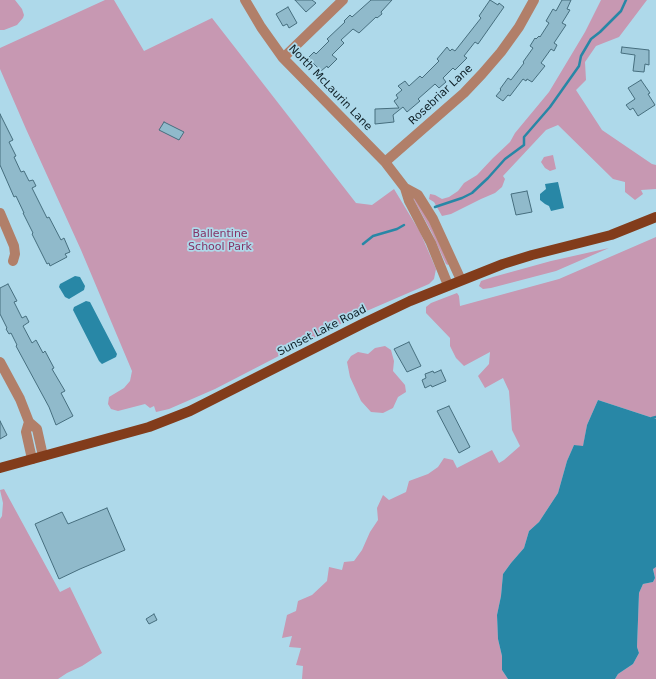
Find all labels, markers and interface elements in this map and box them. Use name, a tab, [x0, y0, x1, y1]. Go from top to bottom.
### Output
street label: North McLaurin Lane	[286, 42, 374, 134]
street label: Rosebriar Lane	[406, 62, 476, 128]
park label: Ballentine School Park	[188, 227, 252, 253]
street label: Sunset Lake Road	[275, 303, 369, 359]

